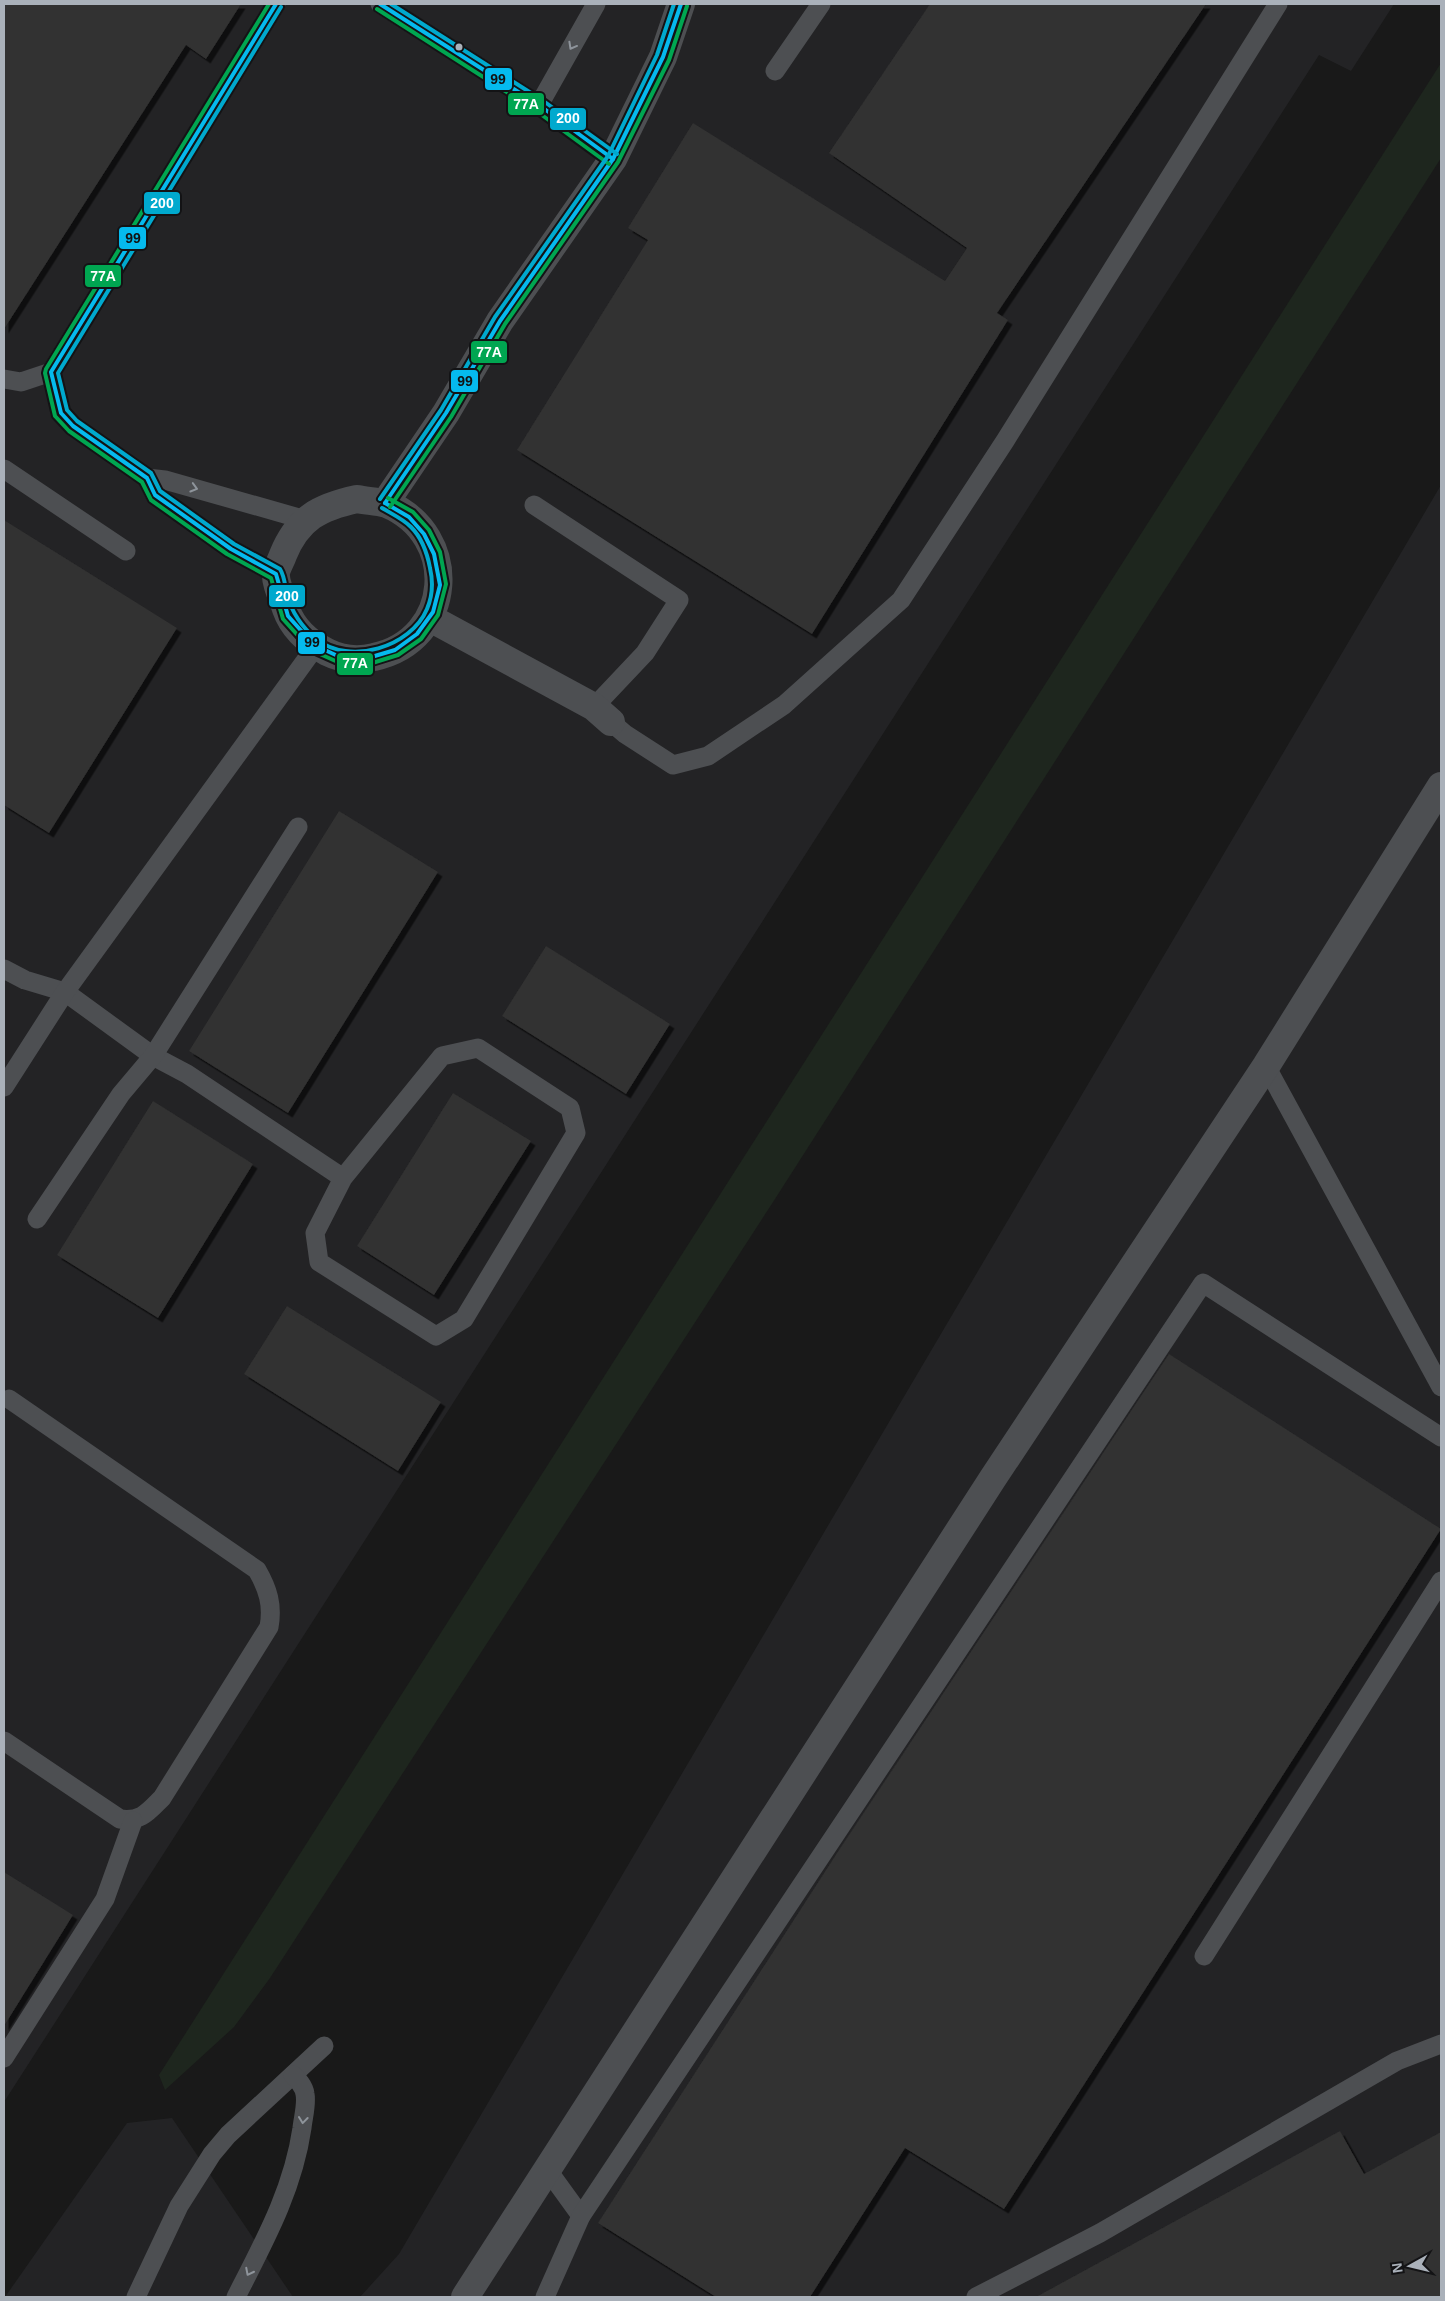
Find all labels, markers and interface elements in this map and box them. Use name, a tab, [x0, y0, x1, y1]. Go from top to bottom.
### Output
one-way arrow	[568, 41, 578, 50]
unlabelled marker	[454, 42, 464, 52]
line badge: 99	[484, 67, 513, 91]
text: 99	[490, 71, 506, 87]
line badge: 77A	[507, 92, 545, 116]
text: 77A	[513, 96, 539, 112]
line badge: 200	[549, 107, 587, 131]
text: 200	[556, 110, 580, 126]
line badge: 200	[143, 191, 181, 215]
text: 200	[150, 195, 174, 211]
line badge: 99	[118, 226, 147, 250]
text: 99	[125, 230, 141, 246]
line badge: 77A	[84, 264, 122, 288]
text: 77A	[90, 268, 116, 284]
line badge: 77A	[470, 340, 508, 364]
text: 77A	[476, 344, 502, 360]
line badge: 99	[450, 369, 479, 393]
text: 99	[457, 373, 473, 389]
one-way arrow	[190, 482, 198, 493]
line badge: 200	[268, 584, 306, 608]
text: 200	[275, 588, 299, 604]
line badge: 99	[297, 631, 326, 655]
text: 99	[304, 634, 320, 650]
line badge: 77A	[336, 652, 374, 676]
text: 77A	[342, 655, 368, 671]
one-way arrow	[298, 2116, 309, 2124]
north arrow	[1385, 2241, 1435, 2291]
text: N	[1388, 2262, 1406, 2274]
one-way arrow	[245, 2266, 255, 2275]

